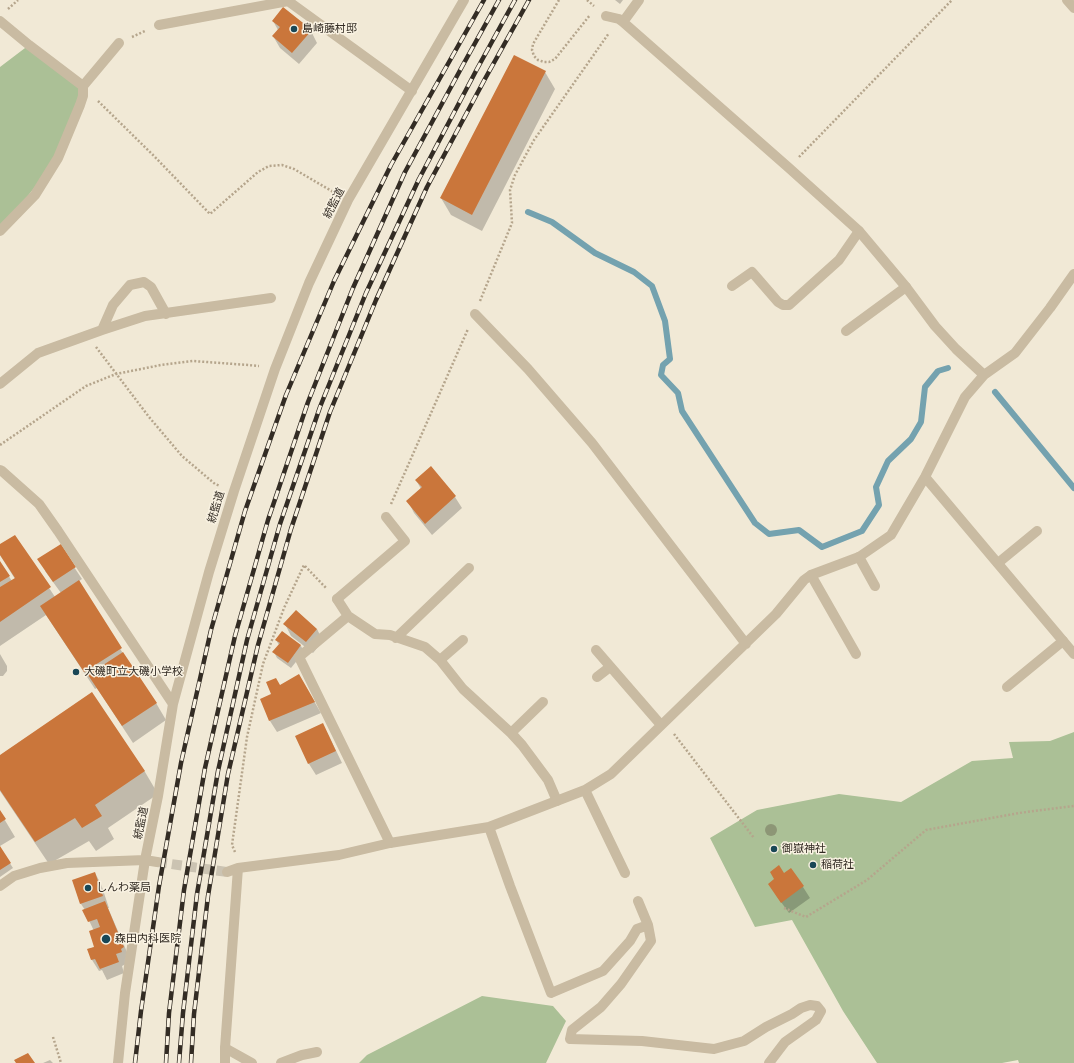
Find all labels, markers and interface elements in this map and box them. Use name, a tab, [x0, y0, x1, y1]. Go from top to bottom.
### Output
place label: 島崎藤村邸	[302, 22, 357, 36]
marker: 島崎藤村邸	[289, 24, 299, 34]
street label: 統監道	[321, 185, 347, 221]
street label: 統監道	[205, 489, 227, 525]
place label: 大磯町立大磯小学校	[84, 665, 183, 679]
marker: 大磯町立大磯小学校	[71, 667, 81, 677]
street label: 統監道	[131, 805, 151, 841]
place label: 御嶽神社	[782, 842, 826, 856]
marker: 御嶽神社	[769, 844, 779, 854]
place label: 稲荷社	[821, 858, 854, 872]
marker: 稲荷社	[808, 860, 818, 870]
place label: しんわ薬局	[96, 881, 151, 895]
marker: しんわ薬局	[83, 883, 93, 893]
place label: 森田内科医院	[115, 932, 181, 946]
marker: 森田内科医院	[100, 933, 112, 945]

